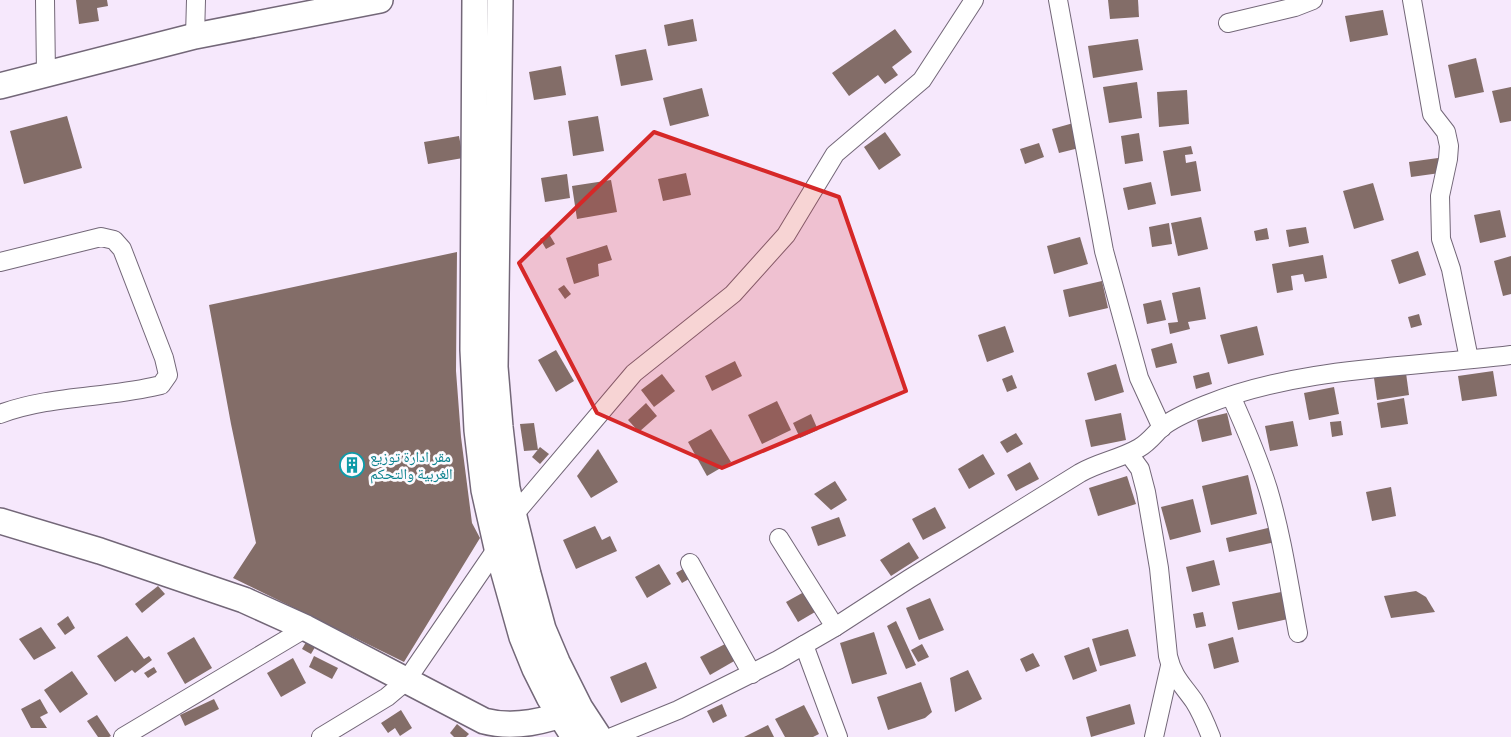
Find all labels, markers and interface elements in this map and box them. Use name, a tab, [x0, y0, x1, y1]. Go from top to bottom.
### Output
place label: مقر ادارة توزيع الغربية والتحكم	[370, 447, 453, 484]
building icon: مقر ادارة توزيع الغربية والتحكم	[339, 452, 365, 478]

